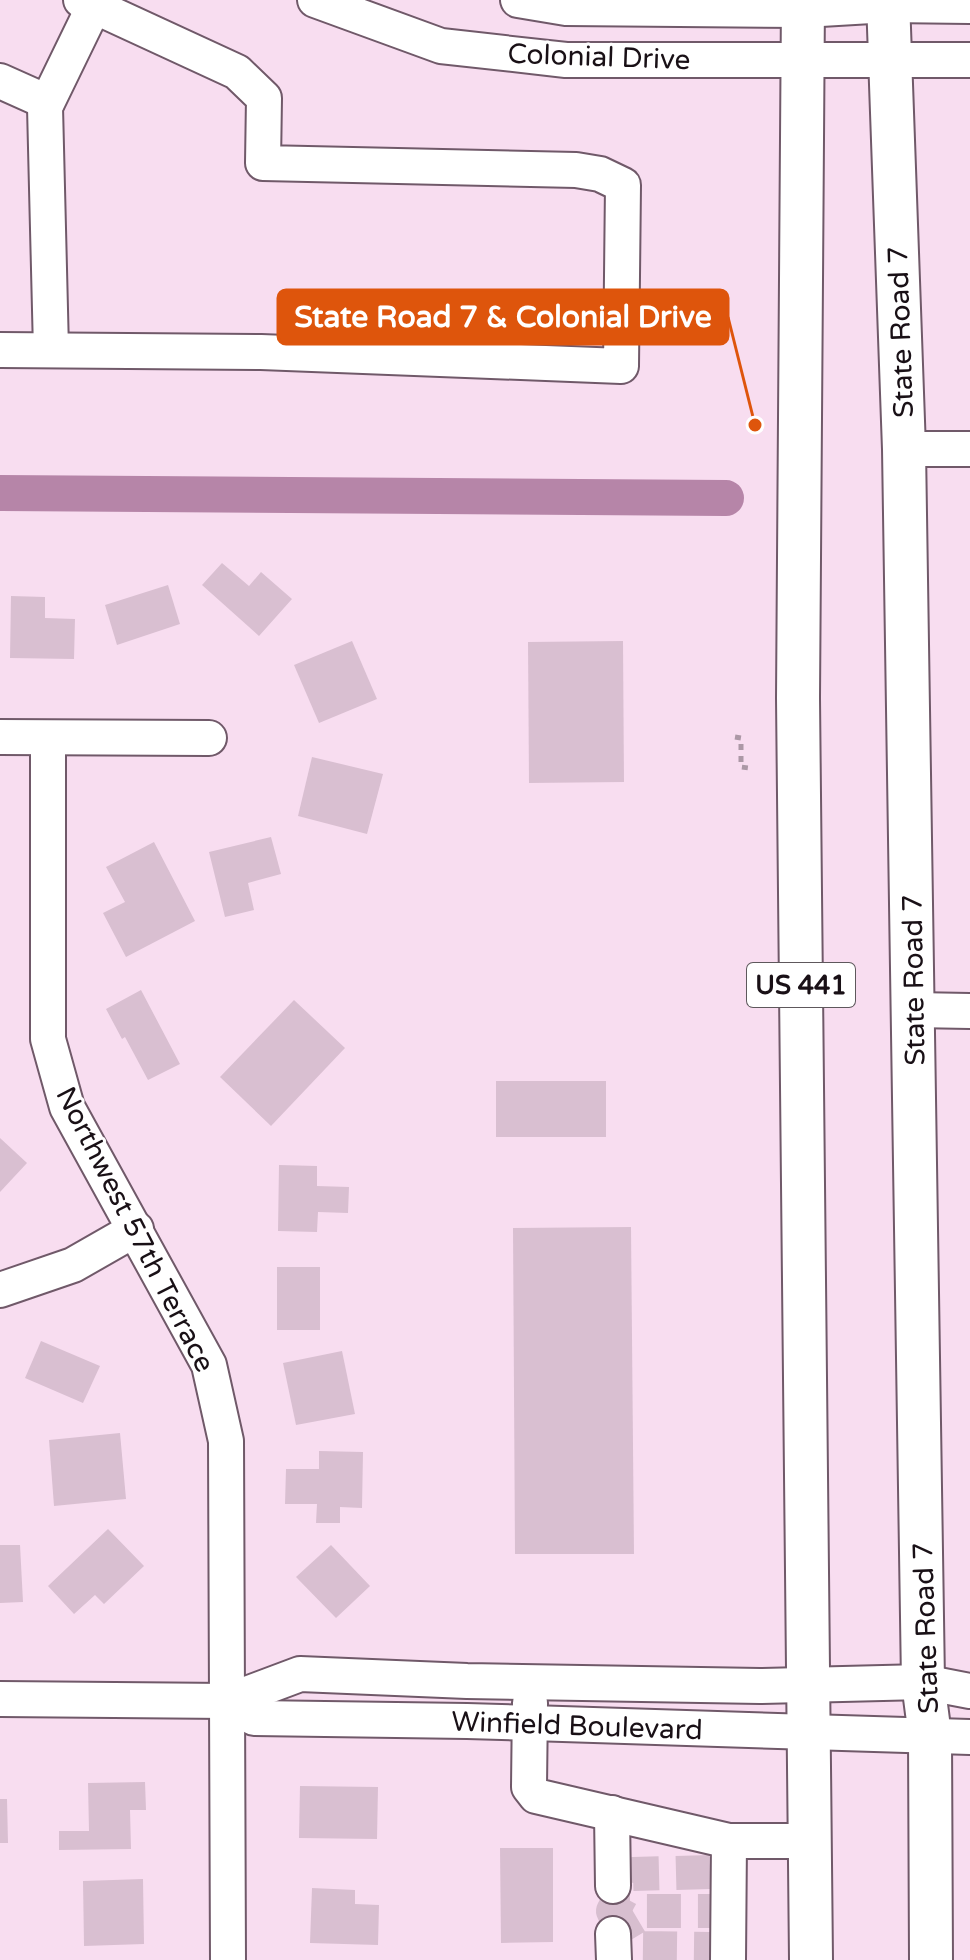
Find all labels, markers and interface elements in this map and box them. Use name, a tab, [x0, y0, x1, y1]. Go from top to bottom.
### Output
street label: Colonial Drive	[507, 37, 691, 77]
street label: State Road 7	[881, 246, 921, 418]
callout: State Road 7 & Colonial Drive	[278, 290, 728, 344]
text: State Road 7 & Colonial Drive	[294, 299, 712, 336]
street label: State Road 7	[896, 894, 932, 1066]
road number: US 441	[747, 963, 855, 1007]
street label: Northwest 57th Terrace	[48, 1081, 222, 1378]
street label: State Road 7	[906, 1542, 946, 1714]
street label: Winfield Boulevard	[451, 1705, 703, 1747]

